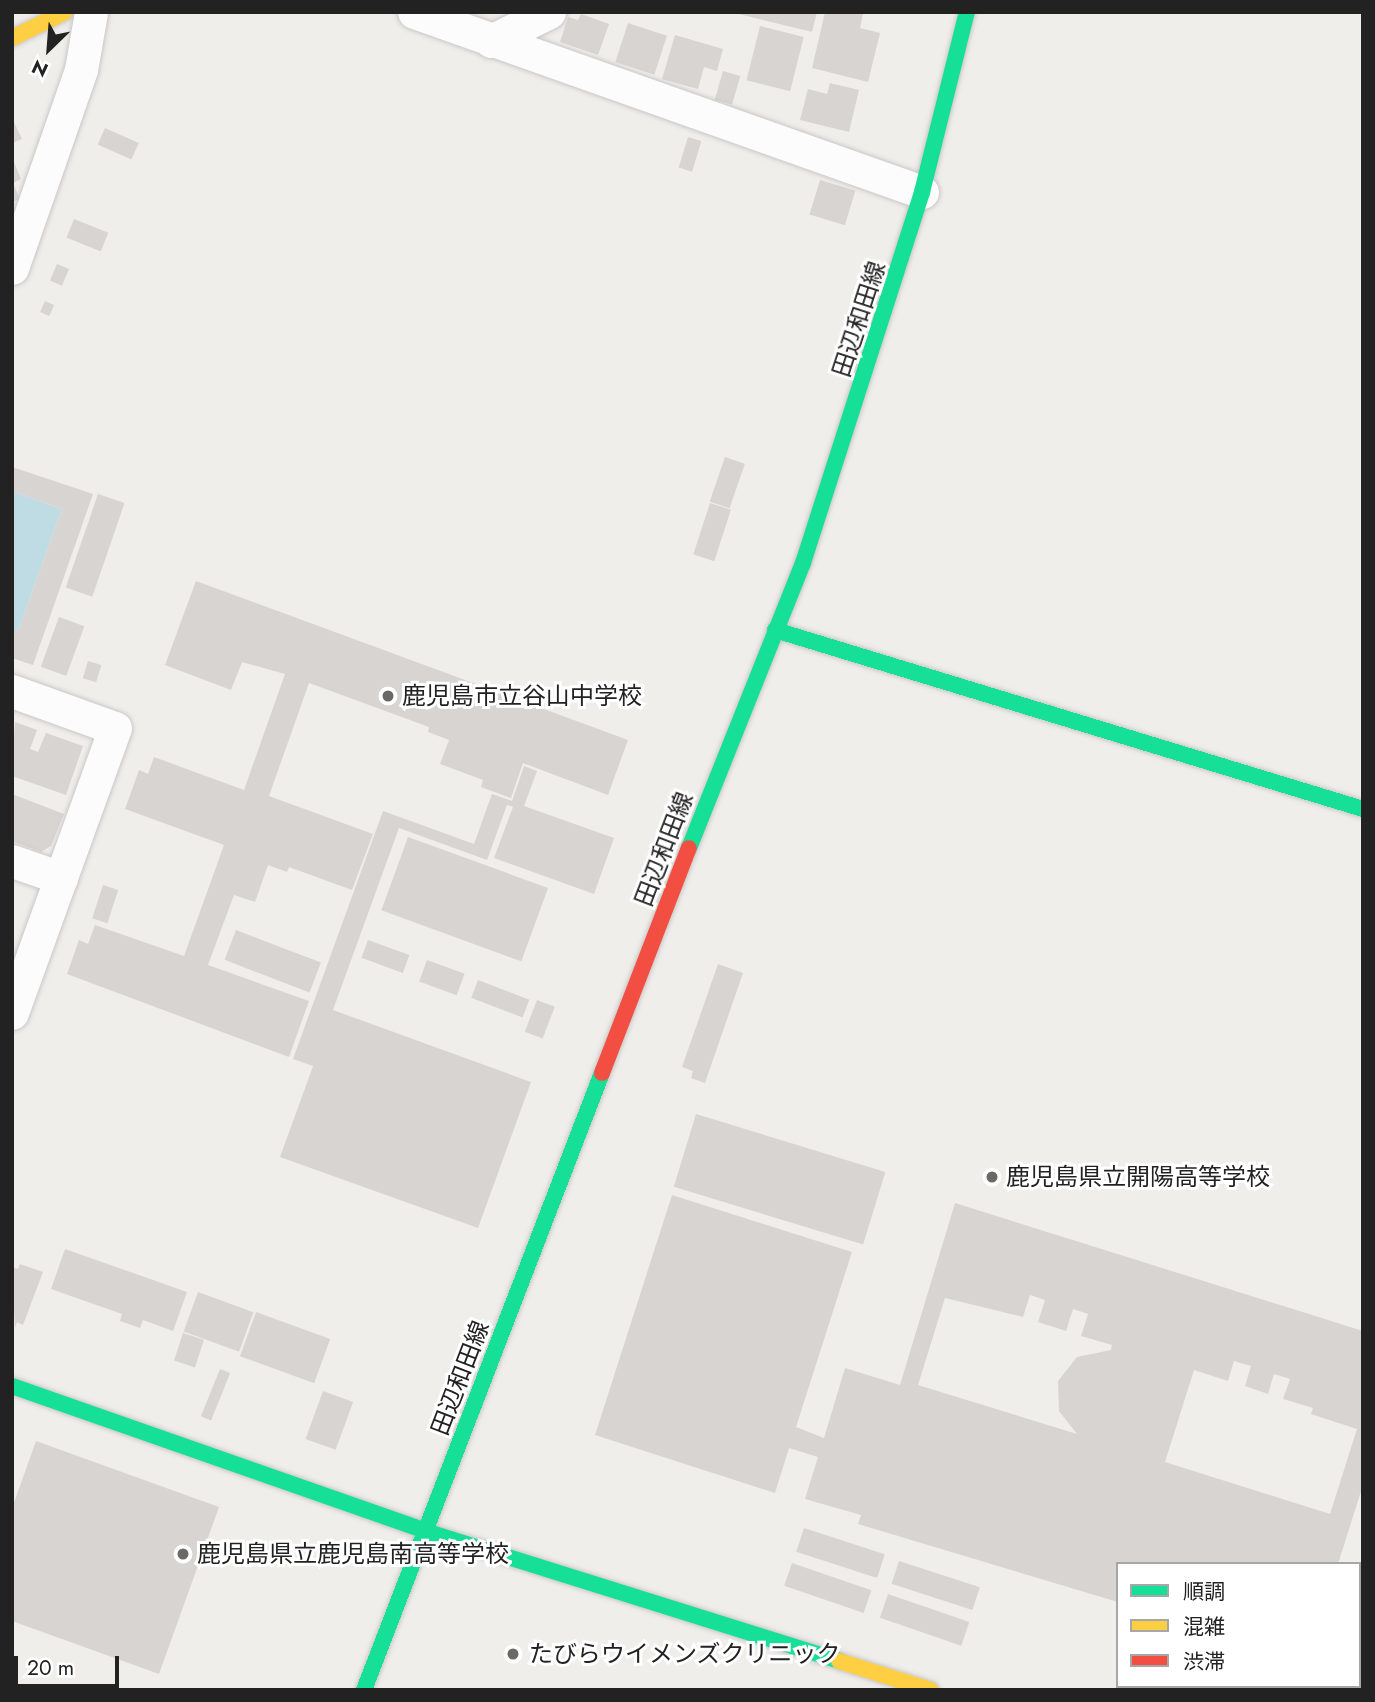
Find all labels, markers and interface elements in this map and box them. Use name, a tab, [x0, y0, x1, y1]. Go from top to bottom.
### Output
north arrow	[14, 14, 84, 84]
text: N	[27, 53, 52, 84]
street label: 田辺和田線	[827, 257, 891, 381]
place label: 鹿児島市立谷山中学校	[402, 682, 642, 710]
marker: 鹿児島市立谷山中学校	[380, 688, 396, 704]
street label: 田辺和田線	[629, 788, 699, 910]
place label: 鹿児島県立開陽高等学校	[1006, 1163, 1270, 1191]
marker: 鹿児島県立開陽高等学校	[984, 1169, 1000, 1185]
street label: 田辺和田線	[425, 1317, 495, 1439]
place label: 鹿児島県立鹿児島南高等学校	[197, 1540, 509, 1568]
marker: 鹿児島県立鹿児島南高等学校	[175, 1546, 191, 1562]
legend	[1116, 1562, 1361, 1688]
text: 順調	[1183, 1577, 1225, 1607]
text: 混雑	[1183, 1612, 1225, 1642]
place label: たびらウイメンズクリニック	[529, 1640, 841, 1668]
scale bar	[18, 1642, 122, 1686]
marker: たびらウイメンズクリニック	[503, 1644, 523, 1664]
text: 渋滞	[1183, 1647, 1225, 1677]
text: 20 m	[27, 1653, 74, 1683]

